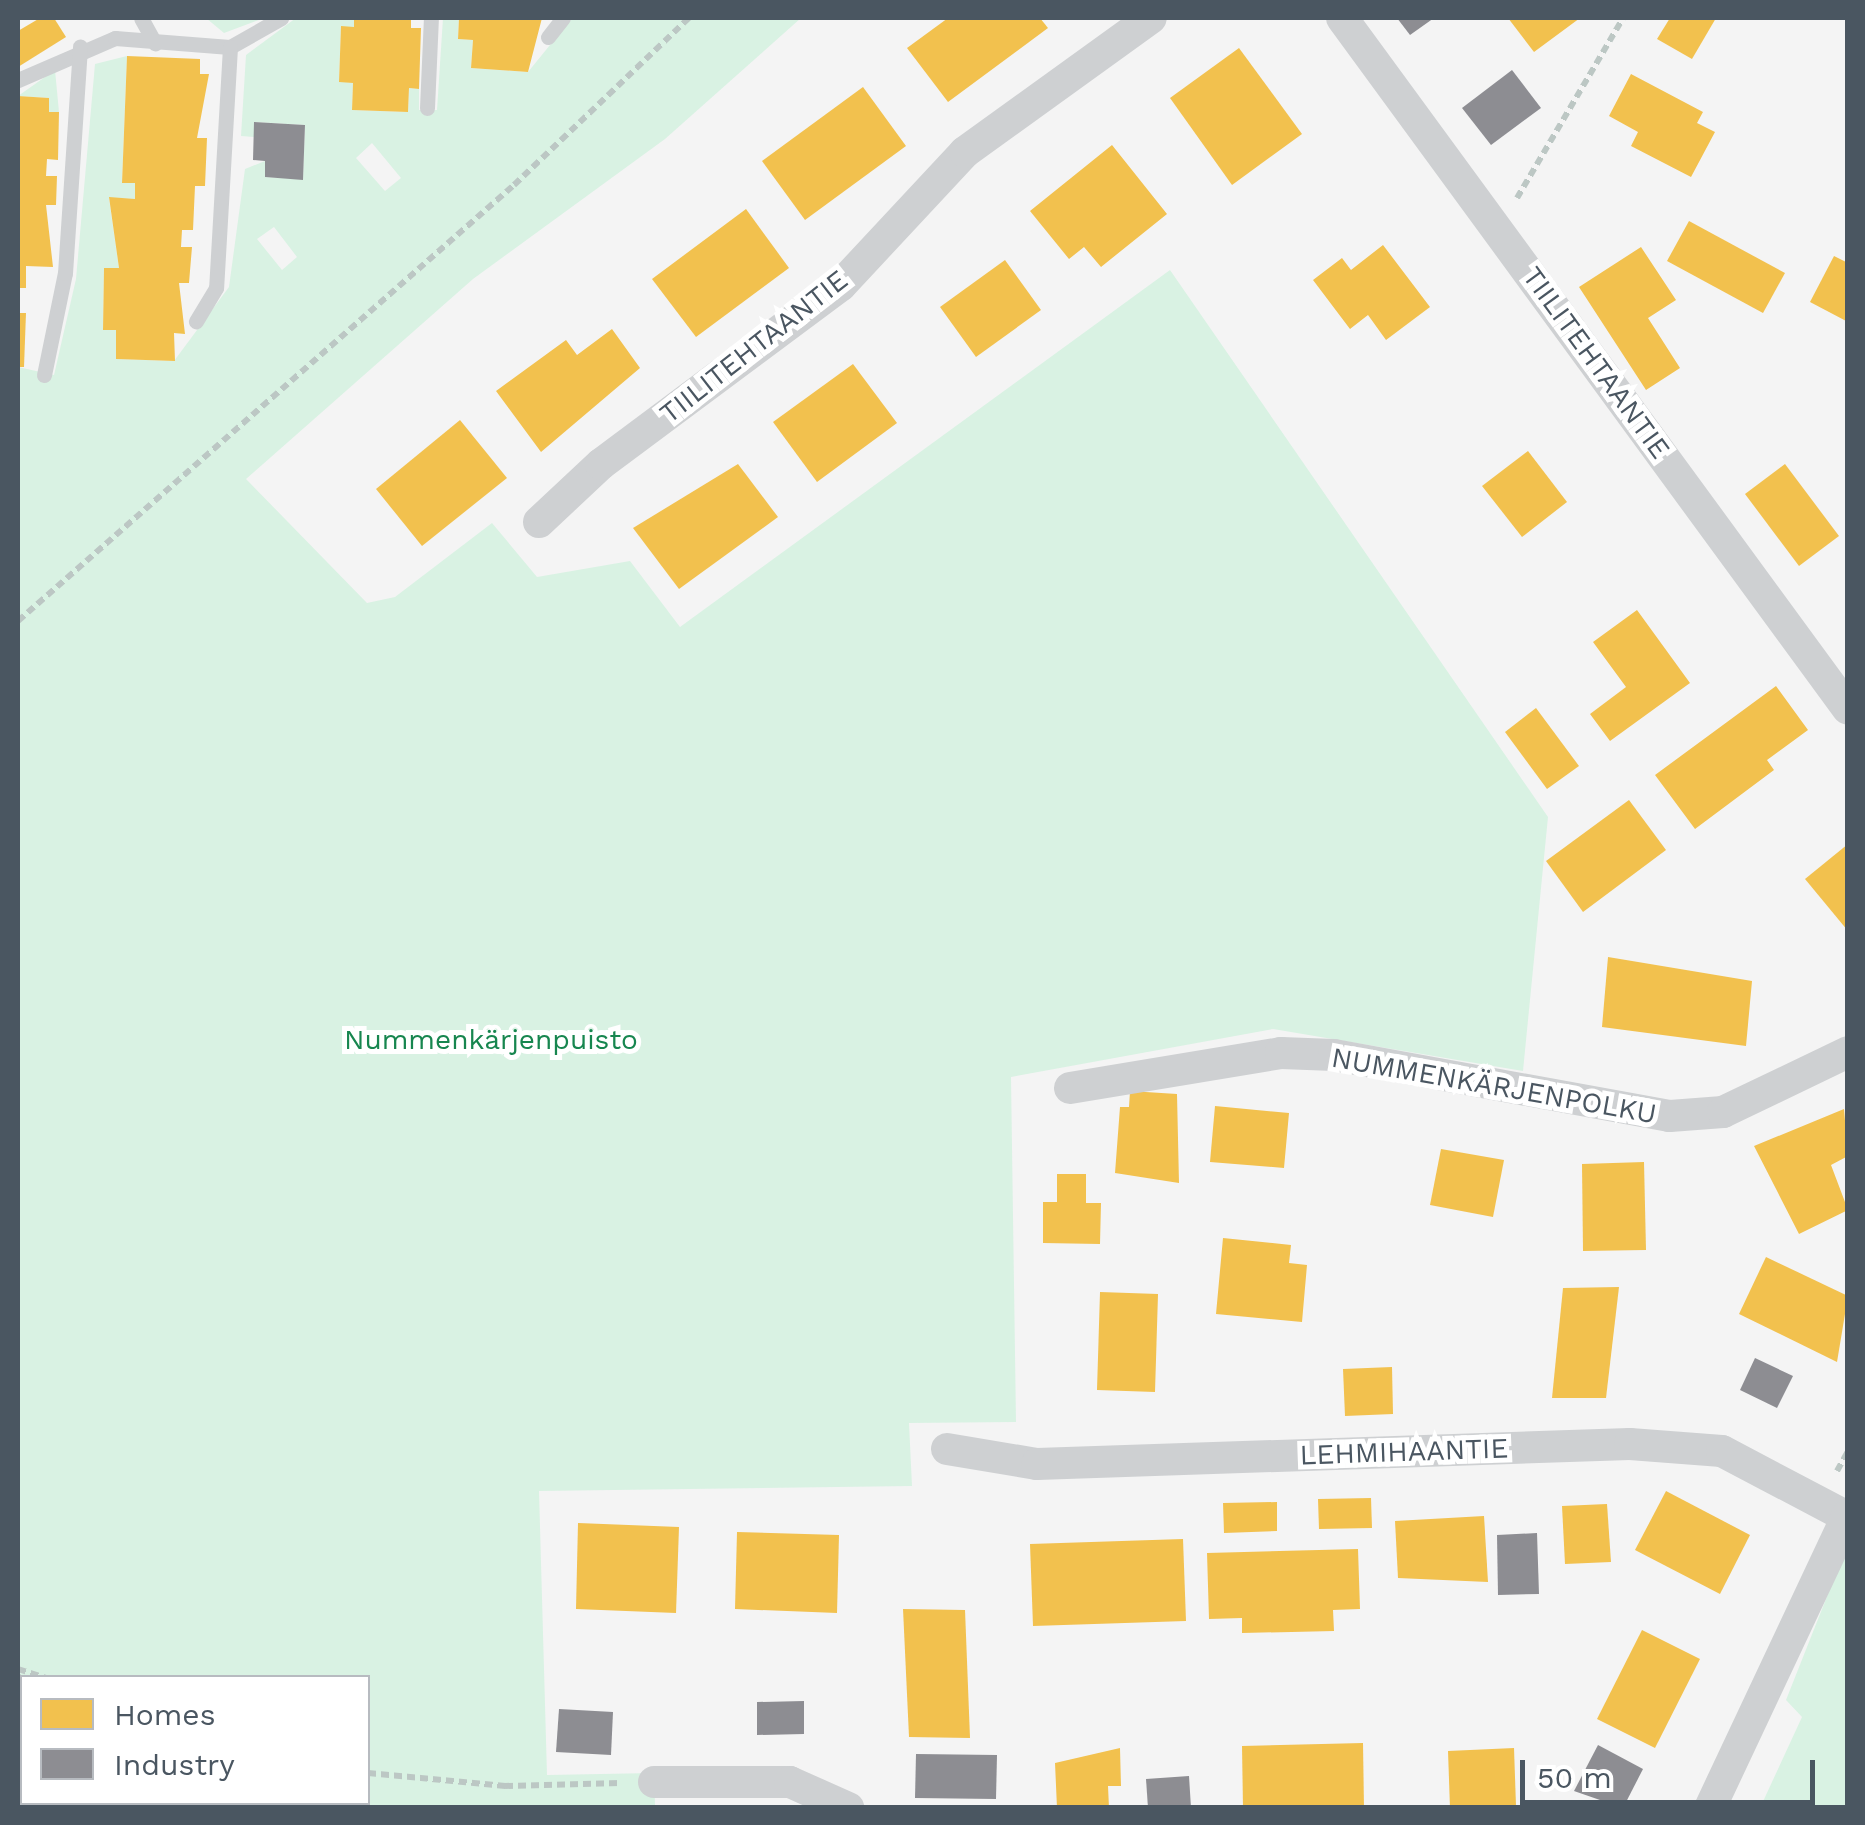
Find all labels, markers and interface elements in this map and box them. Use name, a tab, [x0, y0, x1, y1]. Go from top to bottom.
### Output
street label: TIILITEHTAANTIE	[1515, 261, 1677, 465]
street label: TIILITEHTAANTIE	[654, 263, 854, 431]
park label: Nummenkärjenpuisto	[344, 1023, 638, 1057]
street label: NUMMENKÄRJENPOLKU	[1329, 1041, 1659, 1131]
street label: LEHMIHAANTIE	[1299, 1432, 1509, 1472]
legend	[20, 1675, 370, 1805]
text: Homes	[114, 1697, 216, 1732]
scale bar	[1525, 1740, 1820, 1802]
text: Industry	[114, 1747, 235, 1782]
text: 50 m	[1537, 1760, 1612, 1795]

